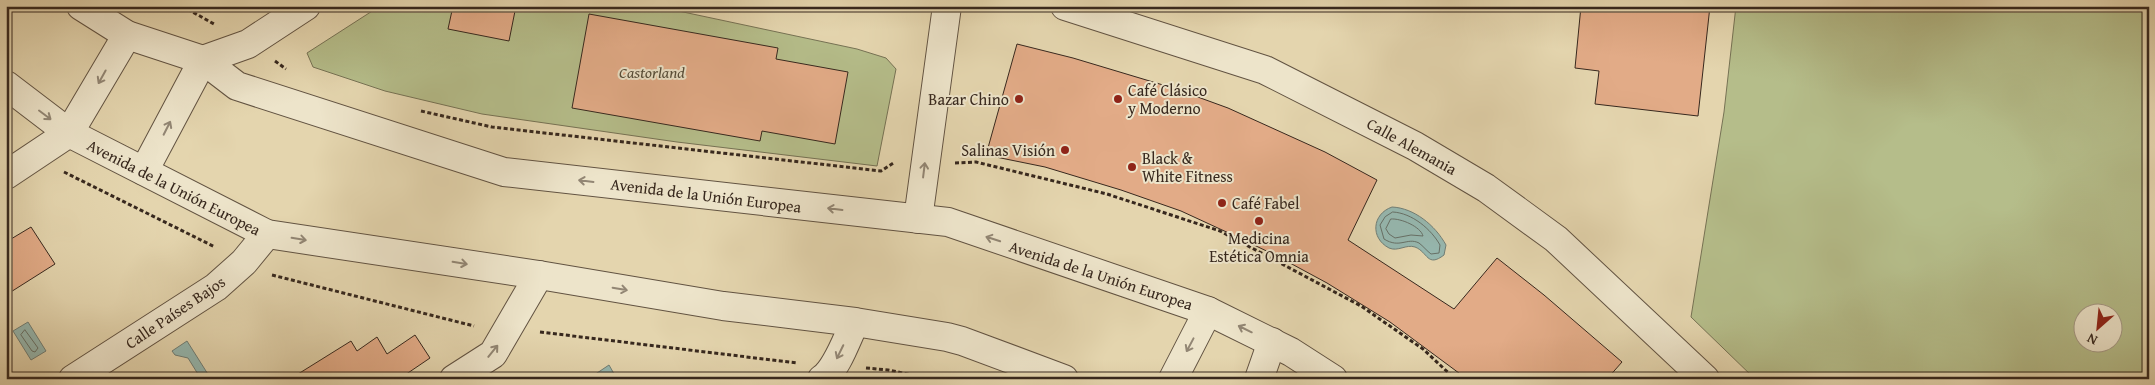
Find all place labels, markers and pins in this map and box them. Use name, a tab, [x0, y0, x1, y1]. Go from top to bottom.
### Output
place label: Café Clásico y Moderno	[1127, 78, 1207, 120]
place label: Bazar Chino	[928, 87, 1009, 111]
marker: Bazar Chino	[1013, 93, 1025, 105]
marker: Café Clásico y Moderno	[1112, 93, 1124, 105]
place label: Salinas Visión	[961, 138, 1055, 162]
marker: Salinas Visión	[1059, 144, 1071, 156]
place label: Black & White Fitness	[1142, 146, 1233, 188]
marker: Black & White Fitness	[1126, 161, 1138, 173]
place label: Café Fabel	[1232, 191, 1300, 215]
marker: Café Fabel	[1216, 197, 1228, 209]
marker: Medicina Estética Omnia	[1253, 215, 1265, 227]
place label: Medicina Estética Omnia	[1209, 226, 1309, 268]

